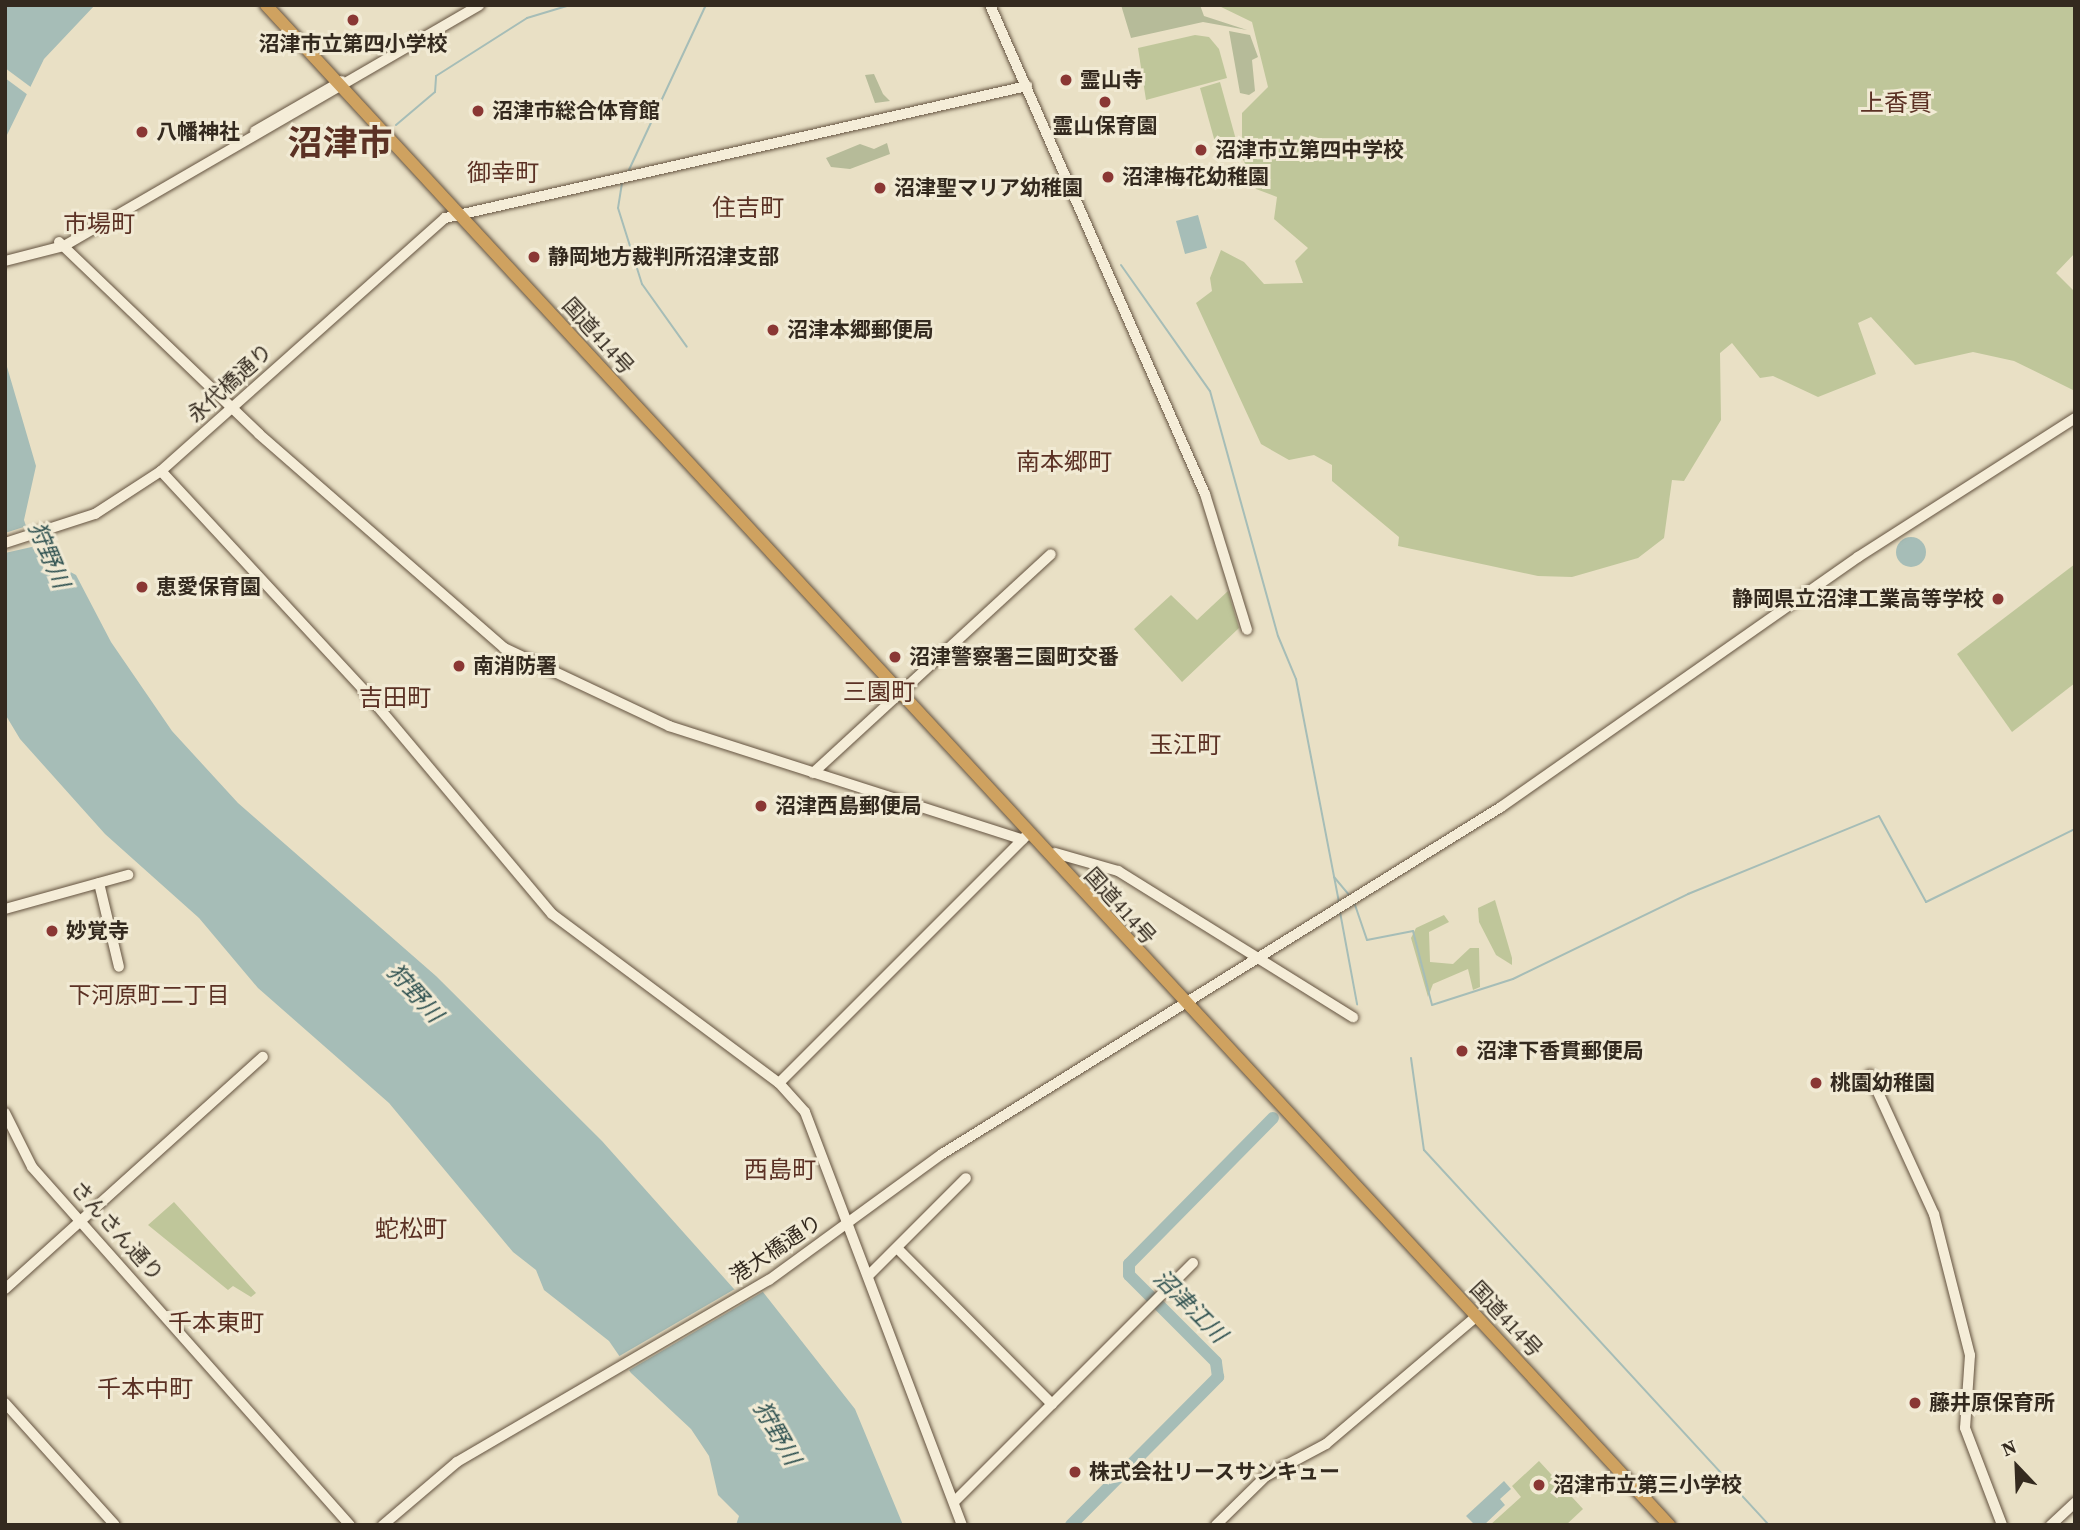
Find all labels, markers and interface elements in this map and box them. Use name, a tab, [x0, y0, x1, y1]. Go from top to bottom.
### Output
marker: 沼津市立第四小学校	[345, 12, 361, 28]
place label: 沼津市立第四小学校	[259, 31, 447, 57]
place label: 霊山寺	[1080, 67, 1143, 93]
marker: 霊山寺	[1058, 72, 1074, 88]
district label: 上香貫	[1860, 89, 1932, 117]
marker: 霊山保育園	[1097, 94, 1113, 110]
place label: 沼津市総合体育館	[492, 98, 660, 124]
marker: 沼津市総合体育館	[470, 103, 486, 119]
place label: 霊山保育園	[1053, 113, 1157, 139]
place label: 八幡神社	[156, 119, 240, 145]
district label: 沼津市	[288, 122, 392, 164]
marker: 八幡神社	[134, 124, 150, 140]
place label: 沼津市立第四中学校	[1215, 137, 1404, 163]
marker: 沼津市立第四中学校	[1193, 142, 1209, 158]
district label: 御幸町	[467, 159, 539, 187]
place label: 沼津梅花幼稚園	[1122, 164, 1269, 190]
marker: 沼津梅花幼稚園	[1100, 169, 1116, 185]
place label: 沼津聖マリア幼稚園	[894, 175, 1083, 201]
marker: 沼津聖マリア幼稚園	[872, 180, 888, 196]
district label: 住吉町	[712, 194, 784, 222]
district label: 市場町	[63, 210, 135, 238]
place label: 静岡地方裁判所沼津支部	[548, 244, 779, 270]
marker: 静岡地方裁判所沼津支部	[526, 249, 542, 265]
street label: 国道414号	[557, 292, 639, 380]
place label: 沼津本郷郵便局	[787, 317, 934, 343]
marker: 沼津本郷郵便局	[765, 322, 781, 338]
street label: 永代橋通り	[183, 339, 277, 427]
district label: 南本郷町	[1016, 448, 1112, 476]
water label: 狩野川	[23, 518, 75, 592]
place label: 恵愛保育園	[156, 574, 261, 600]
marker: 恵愛保育園	[134, 579, 150, 595]
place label: 静岡県立沼津工業高等学校	[1732, 586, 1984, 612]
marker: 静岡県立沼津工業高等学校	[1990, 591, 2006, 607]
place label: 沼津警察署三園町交番	[909, 644, 1119, 670]
marker: 沼津警察署三園町交番	[887, 649, 903, 665]
place label: 南消防署	[473, 653, 557, 679]
marker: 南消防署	[451, 658, 467, 674]
district label: 三園町	[843, 678, 915, 706]
district label: 吉田町	[359, 684, 431, 712]
district label: 玉江町	[1149, 731, 1221, 759]
place label: 沼津西島郵便局	[775, 793, 922, 819]
marker: 沼津西島郵便局	[753, 798, 769, 814]
street label: 国道414号	[1079, 862, 1161, 950]
place label: 妙覚寺	[66, 918, 129, 944]
marker: 妙覚寺	[44, 923, 60, 939]
water label: 狩野川	[382, 958, 448, 1028]
district label: 下河原町二丁目	[69, 981, 229, 1009]
place label: 沼津下香貫郵便局	[1476, 1038, 1644, 1064]
marker: 沼津下香貫郵便局	[1454, 1043, 1470, 1059]
place label: 桃園幼稚園	[1830, 1070, 1935, 1096]
marker: 桃園幼稚園	[1808, 1075, 1824, 1091]
district label: 西島町	[744, 1156, 816, 1184]
street label: さんさん通り	[65, 1176, 169, 1286]
street label: 港大橋通り	[725, 1209, 827, 1289]
district label: 蛇松町	[375, 1215, 447, 1243]
water label: 沼津江川	[1148, 1264, 1232, 1348]
street label: 国道414号	[1465, 1276, 1547, 1362]
district label: 千本東町	[168, 1309, 264, 1337]
district label: 千本中町	[97, 1375, 193, 1403]
place label: 藤井原保育所	[1929, 1390, 2055, 1416]
marker: 藤井原保育所	[1907, 1395, 1923, 1411]
water label: 狩野川	[748, 1396, 806, 1470]
north arrow	[1982, 1432, 2052, 1502]
text: N	[1997, 1433, 2020, 1462]
place label: 株式会社リースサンキュー	[1089, 1459, 1341, 1485]
marker: 株式会社リースサンキュー	[1067, 1464, 1083, 1480]
place label: 沼津市立第三小学校	[1553, 1472, 1742, 1498]
marker: 沼津市立第三小学校	[1531, 1477, 1547, 1493]

